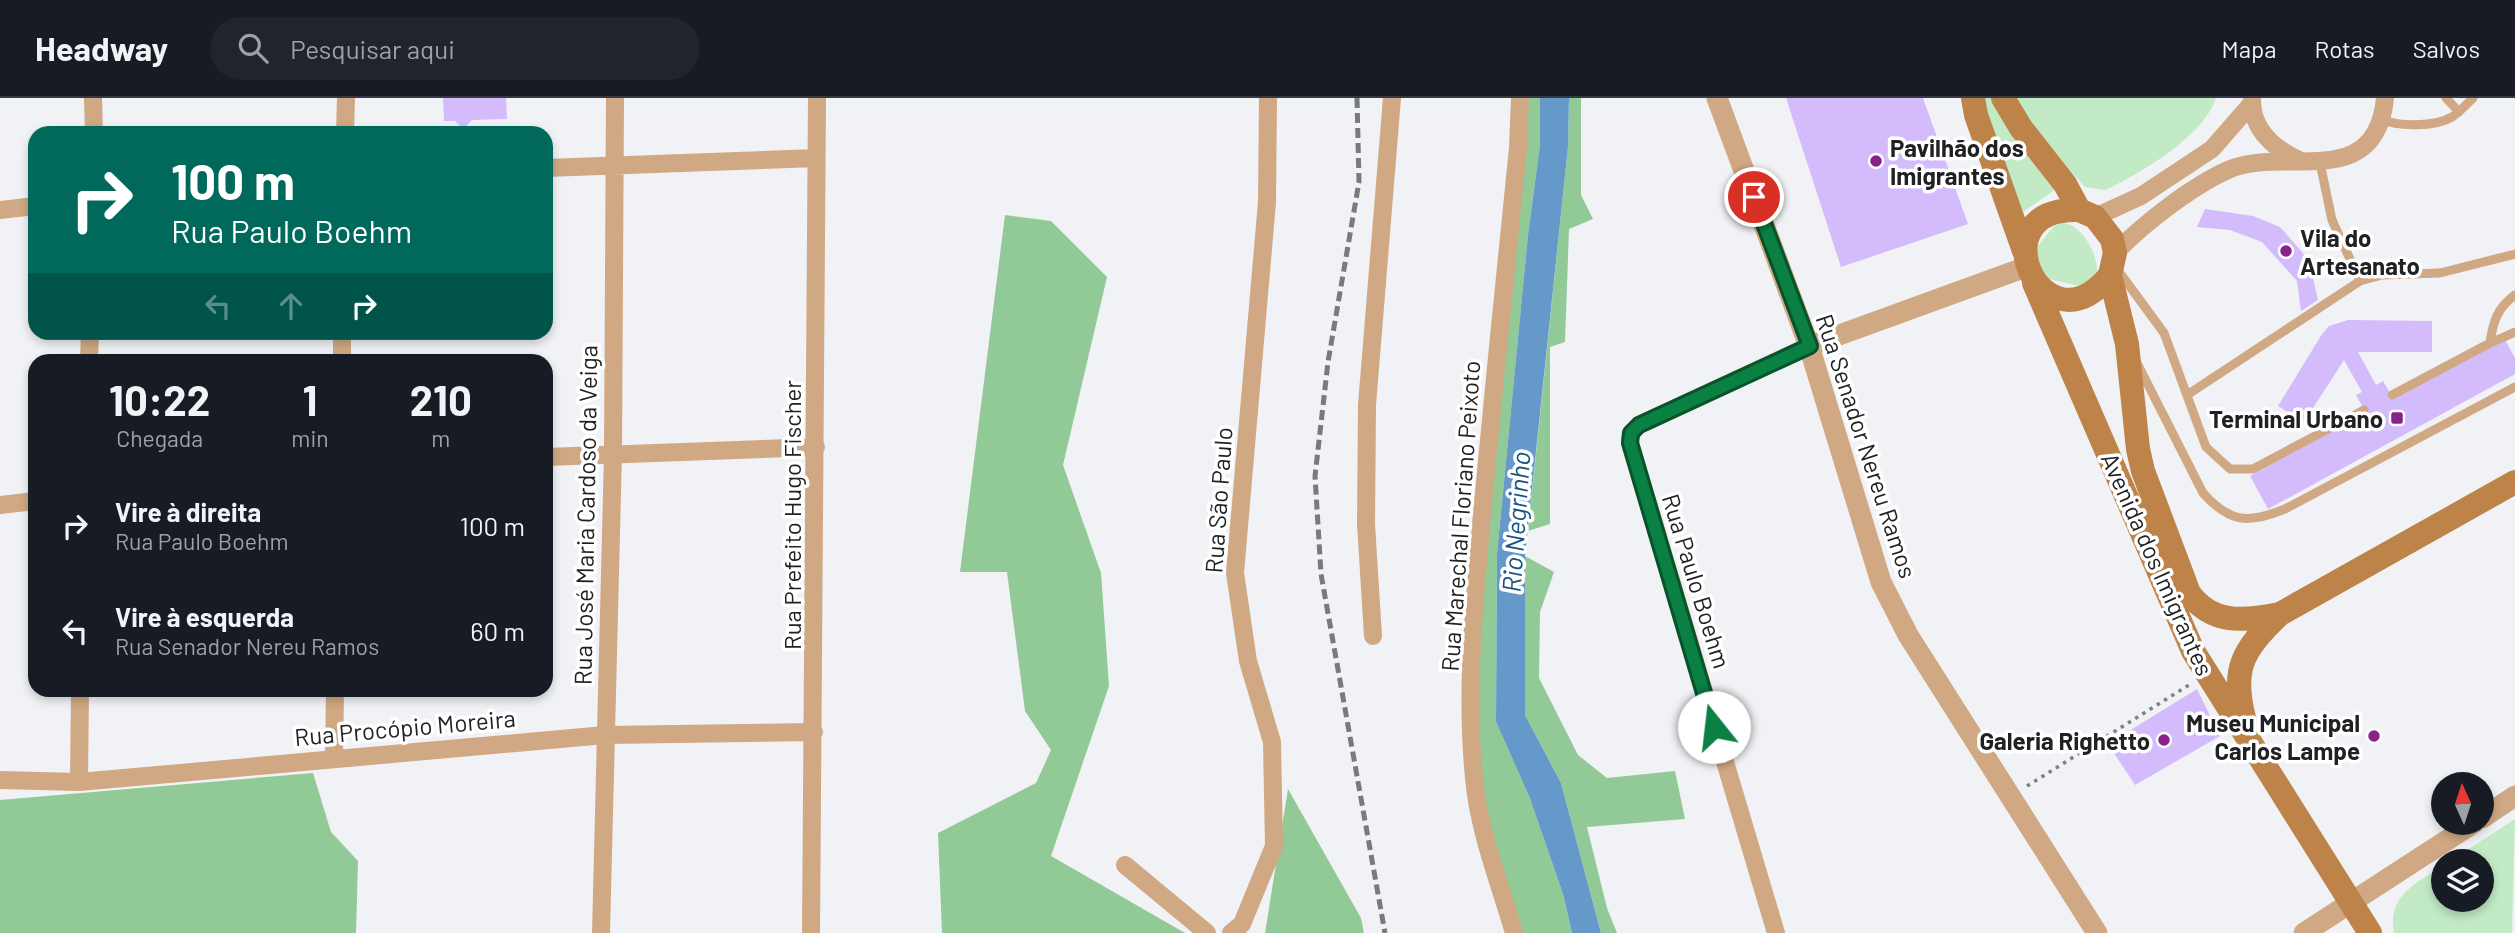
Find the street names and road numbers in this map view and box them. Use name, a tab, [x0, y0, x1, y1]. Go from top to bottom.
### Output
street label: Rua Senador Nereu Ramos	[1811, 310, 1923, 582]
street label: Rua José Maria Cardoso da Veiga	[568, 345, 602, 685]
street label: Rua Marechal Floriano Peixoto	[1435, 360, 1485, 672]
street label: Rua Prefeito Hugo Fischer	[777, 380, 806, 650]
street label: Rua São Paulo	[1198, 426, 1238, 574]
street label: Avenida dos Imigrantes	[2096, 448, 2220, 680]
street label: Rua Paulo Boehm	[1657, 490, 1737, 672]
street label: Rua Procópio Moreira	[293, 703, 517, 751]

